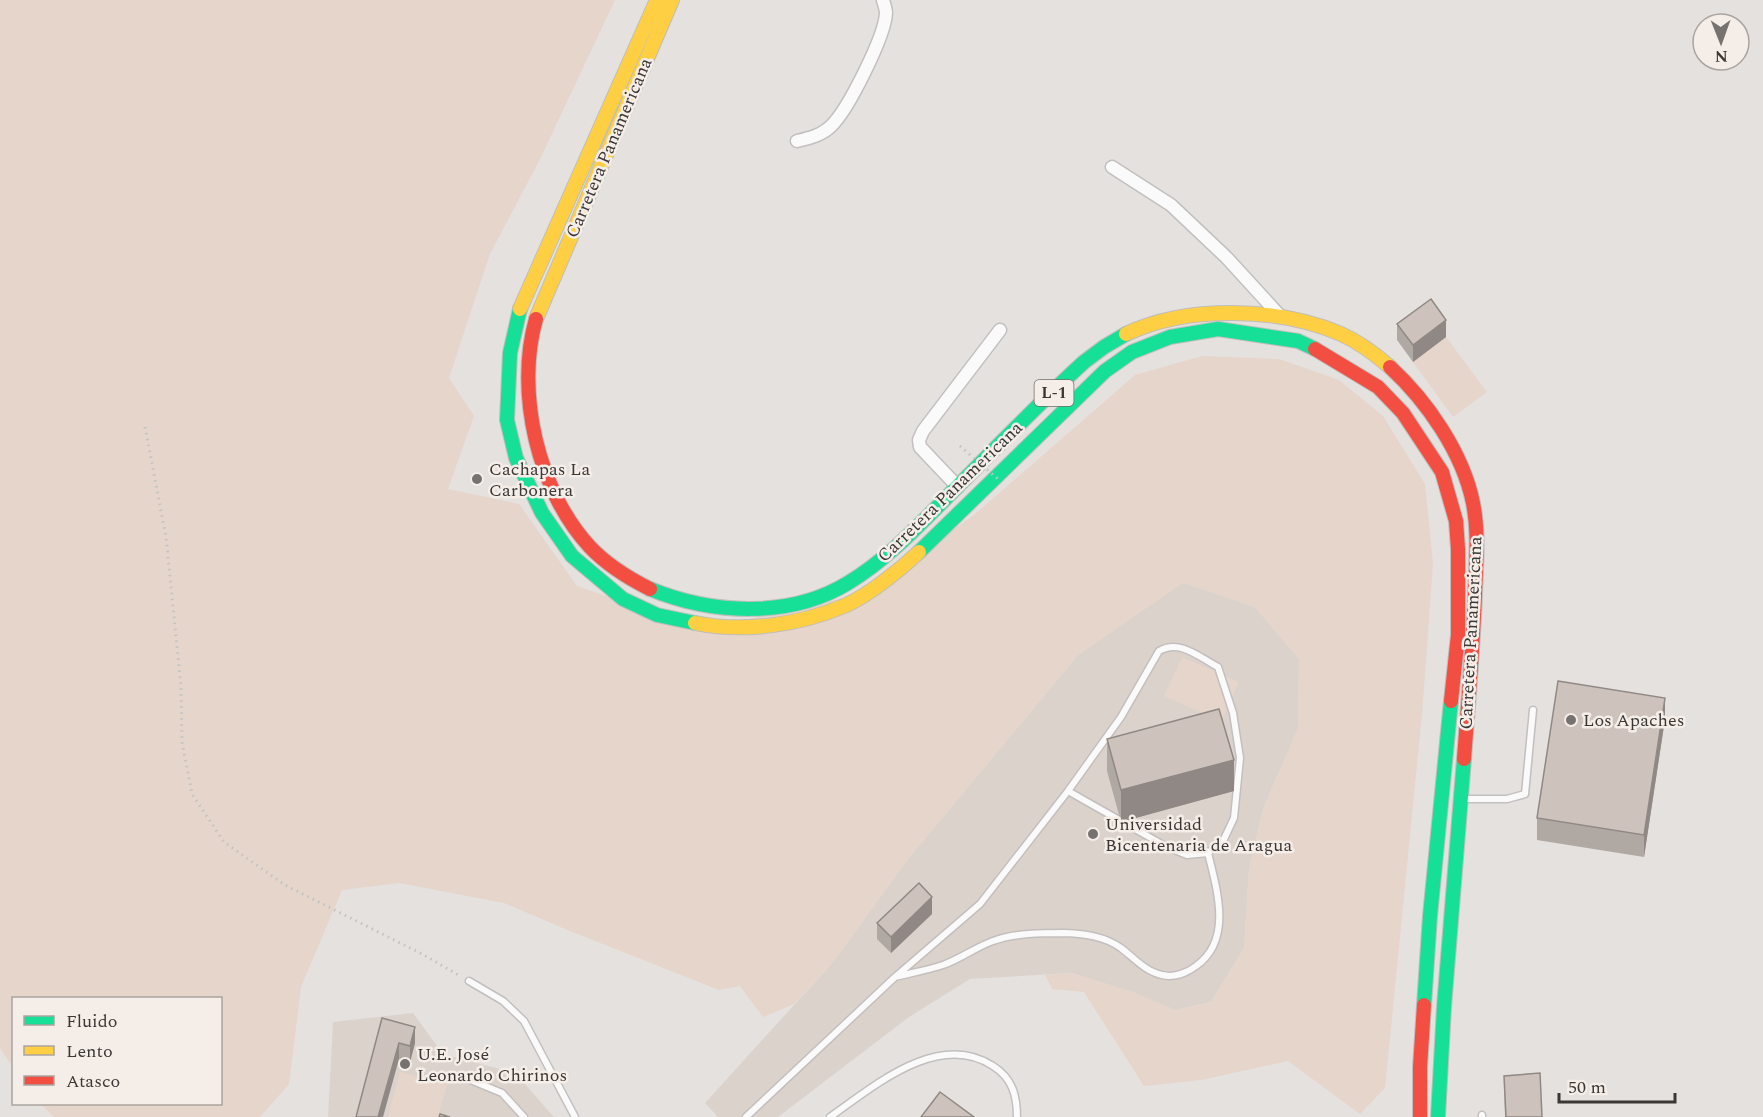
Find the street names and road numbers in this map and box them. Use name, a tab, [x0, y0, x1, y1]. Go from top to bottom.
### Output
street label: Carretera Panamericana	[559, 54, 659, 242]
road number: L-1	[1034, 380, 1074, 406]
street label: Carretera Panamericana	[871, 415, 1029, 569]
street label: Carretera Panamericana	[1452, 536, 1490, 730]

